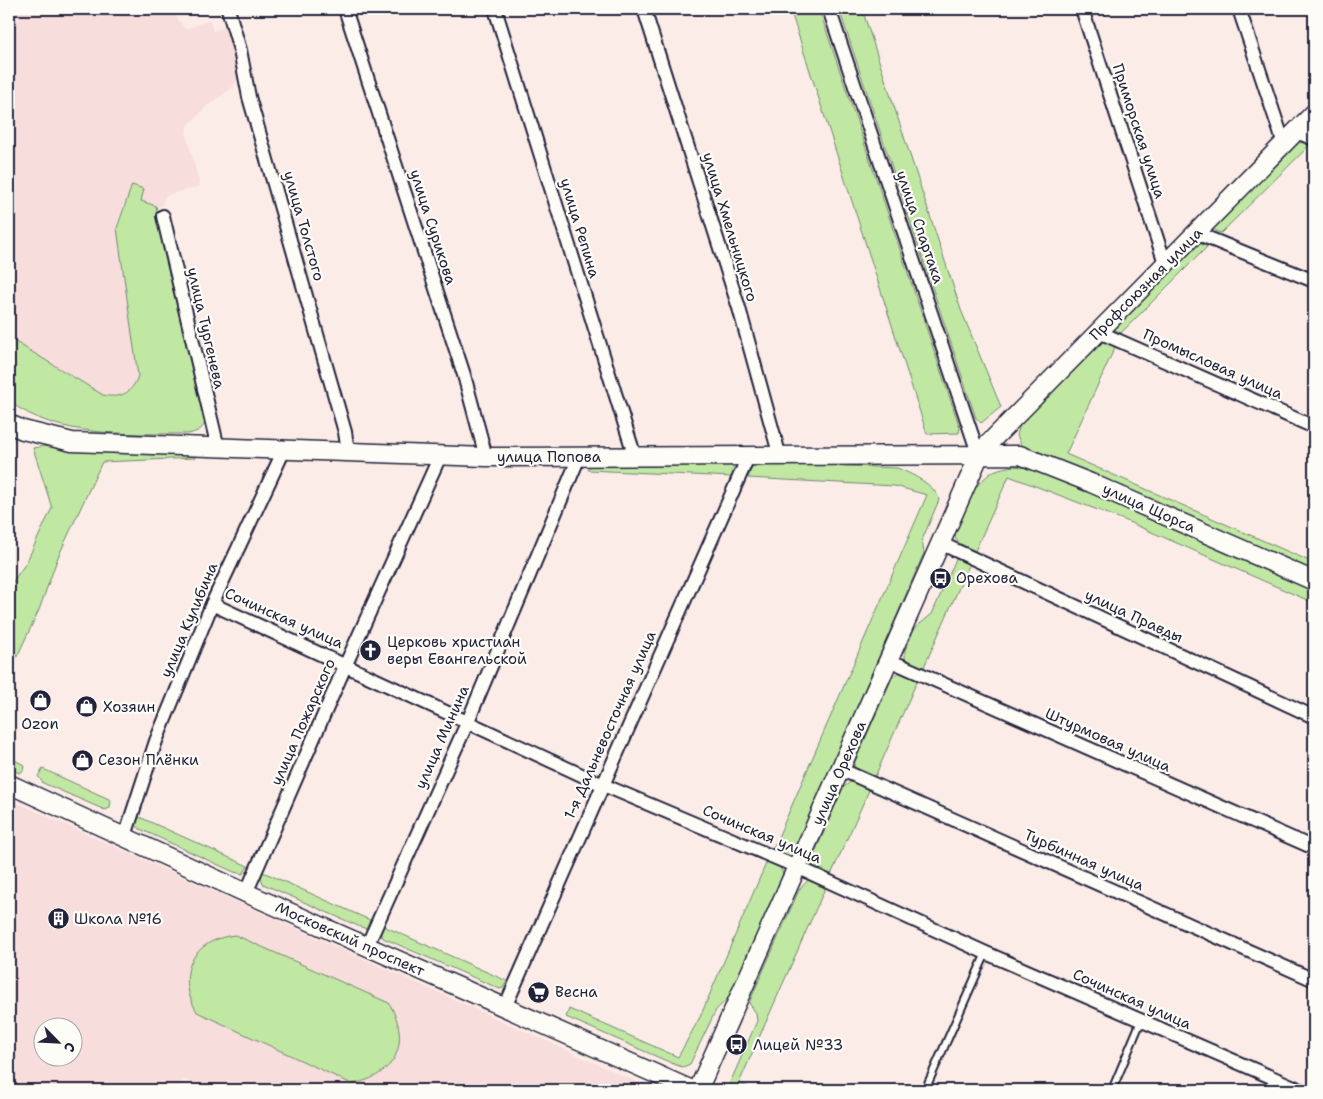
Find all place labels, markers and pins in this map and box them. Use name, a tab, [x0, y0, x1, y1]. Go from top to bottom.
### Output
bus stop icon: Орехова	[928, 566, 952, 590]
place label: Орехова	[956, 568, 1018, 588]
place label: Церковь христиан веры Евангельской	[387, 632, 527, 669]
church icon: Церковь христиан веры Евангельской	[359, 639, 383, 663]
shop icon: Ozon	[28, 689, 52, 713]
shop icon: Хозяин	[75, 695, 99, 719]
place label: Хозяин	[103, 697, 155, 717]
place label: Ozon	[21, 714, 59, 734]
shop icon: Сезон Плёнки	[70, 748, 94, 772]
place label: Сезон Плёнки	[98, 750, 199, 770]
building icon: Школа №16	[46, 907, 70, 931]
place label: Школа №16	[74, 909, 162, 929]
supermarket icon: Весна	[527, 980, 551, 1004]
place label: Весна	[555, 982, 598, 1002]
bus stop icon: Лицей №33	[725, 1033, 749, 1057]
place label: Лицей №33	[753, 1035, 843, 1055]

